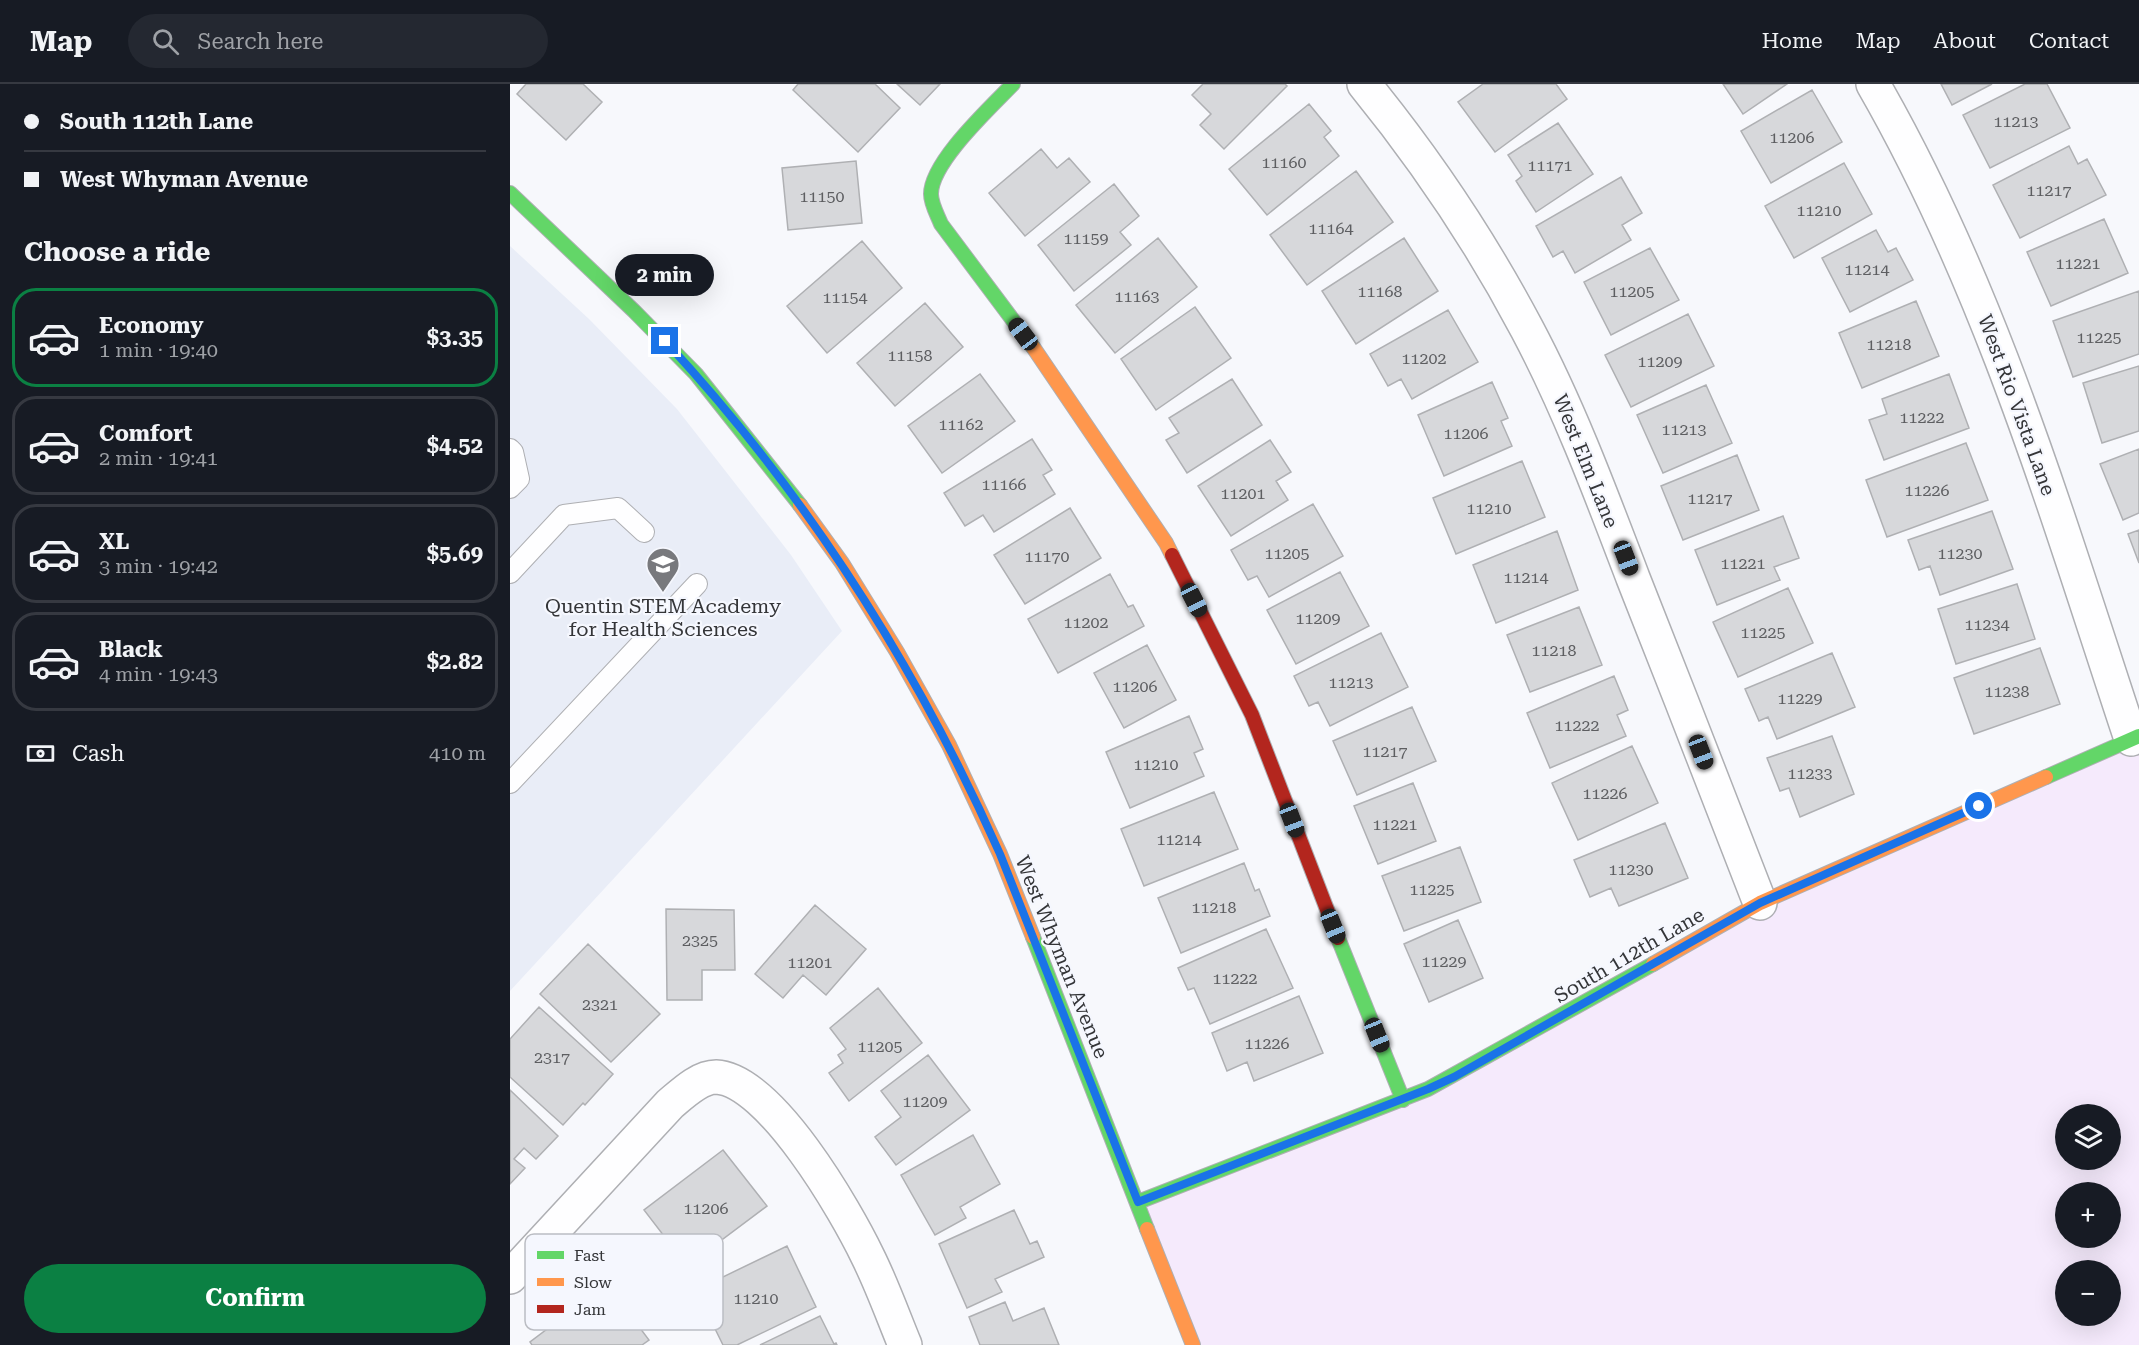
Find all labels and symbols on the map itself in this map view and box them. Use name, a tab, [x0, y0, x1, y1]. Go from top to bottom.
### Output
house number: 11213	[1994, 112, 2038, 131]
house number: 11206	[1770, 128, 1814, 147]
house number: 11160	[1262, 153, 1306, 172]
house number: 11171	[1528, 156, 1572, 175]
house number: 11217	[2027, 181, 2071, 200]
house number: 11150	[800, 187, 844, 206]
house number: 11210	[1797, 201, 1841, 220]
house number: 11164	[1309, 219, 1353, 238]
house number: 11159	[1064, 229, 1108, 248]
callout: 2 min	[616, 254, 714, 296]
house number: 11221	[2056, 254, 2100, 273]
house number: 11214	[1845, 260, 1889, 279]
house number: 11168	[1358, 282, 1402, 301]
house number: 11205	[1610, 282, 1654, 301]
house number: 11163	[1115, 287, 1159, 306]
house number: 11154	[823, 288, 867, 307]
street label: West Rio Vista Lane	[1973, 311, 2061, 499]
car	[1005, 314, 1041, 354]
route end	[651, 327, 678, 354]
house number: 11225	[2077, 328, 2121, 347]
house number: 11218	[1867, 335, 1911, 354]
house number: 11158	[888, 346, 932, 365]
house number: 11202	[1402, 349, 1446, 368]
house number: 11209	[1638, 352, 1682, 371]
street label: West Elm Lane	[1548, 391, 1624, 531]
house number: 11222	[1900, 408, 1944, 427]
house number: 11162	[939, 415, 983, 434]
house number: 11213	[1662, 420, 1706, 439]
house number: 11206	[1444, 424, 1488, 443]
house number: 11166	[982, 475, 1026, 494]
house number: 11226	[1905, 481, 1949, 500]
house number: 11201	[1221, 484, 1265, 503]
house number: 11217	[1688, 489, 1732, 508]
house number: 11210	[1467, 499, 1511, 518]
car	[1611, 538, 1641, 578]
house number: 11205	[1265, 544, 1309, 563]
house number: 11230	[1938, 544, 1982, 563]
school or university icon: Quentin STEM Academy for Health Sciences	[645, 546, 681, 593]
house number: 11170	[1025, 547, 1069, 566]
house number: 11221	[1721, 554, 1765, 573]
house number: 11214	[1504, 568, 1548, 587]
car	[1178, 580, 1210, 620]
place label: Quentin STEM Academy for Health Sciences	[545, 594, 781, 641]
house number: 11209	[1296, 609, 1340, 628]
house number: 11202	[1064, 613, 1108, 632]
house number: 11234	[1965, 615, 2009, 634]
house number: 11225	[1741, 623, 1785, 642]
house number: 11218	[1532, 641, 1576, 660]
house number: 11213	[1329, 673, 1373, 692]
house number: 11206	[1113, 677, 1157, 696]
house number: 11238	[1985, 682, 2029, 701]
house number: 11229	[1778, 689, 1822, 708]
house number: 11222	[1555, 716, 1599, 735]
car	[1686, 732, 1716, 772]
house number: 11217	[1363, 742, 1407, 761]
house number: 11210	[1134, 755, 1178, 774]
house number: 11233	[1788, 764, 1832, 783]
house number: 11226	[1583, 784, 1627, 803]
route start	[1965, 792, 1992, 819]
car	[1277, 800, 1307, 840]
house number: 11221	[1373, 815, 1417, 834]
house number: 11214	[1157, 830, 1201, 849]
street label: West Whyman Avenue	[1010, 852, 1114, 1062]
house number: 11230	[1609, 860, 1653, 879]
house number: 11225	[1410, 880, 1454, 899]
house number: 11218	[1192, 898, 1236, 917]
street label: South 112th Lane	[1550, 902, 1708, 1008]
car	[1318, 906, 1348, 946]
house number: 2325	[682, 931, 718, 950]
house number: 11229	[1422, 952, 1466, 971]
house number: 11201	[788, 953, 832, 972]
house number: 11222	[1213, 969, 1257, 988]
house number: 2321	[582, 995, 618, 1014]
car	[1362, 1015, 1392, 1055]
house number: 11226	[1245, 1034, 1289, 1053]
house number: 11205	[858, 1037, 902, 1056]
house number: 2317	[534, 1048, 570, 1067]
house number: 11209	[903, 1092, 947, 1111]
house number: 11206	[684, 1199, 728, 1218]
legend	[525, 1234, 723, 1330]
text: Fast	[574, 1246, 605, 1265]
text: Slow	[574, 1273, 612, 1292]
house number: 11210	[734, 1289, 778, 1308]
text: Jam	[574, 1300, 606, 1319]

